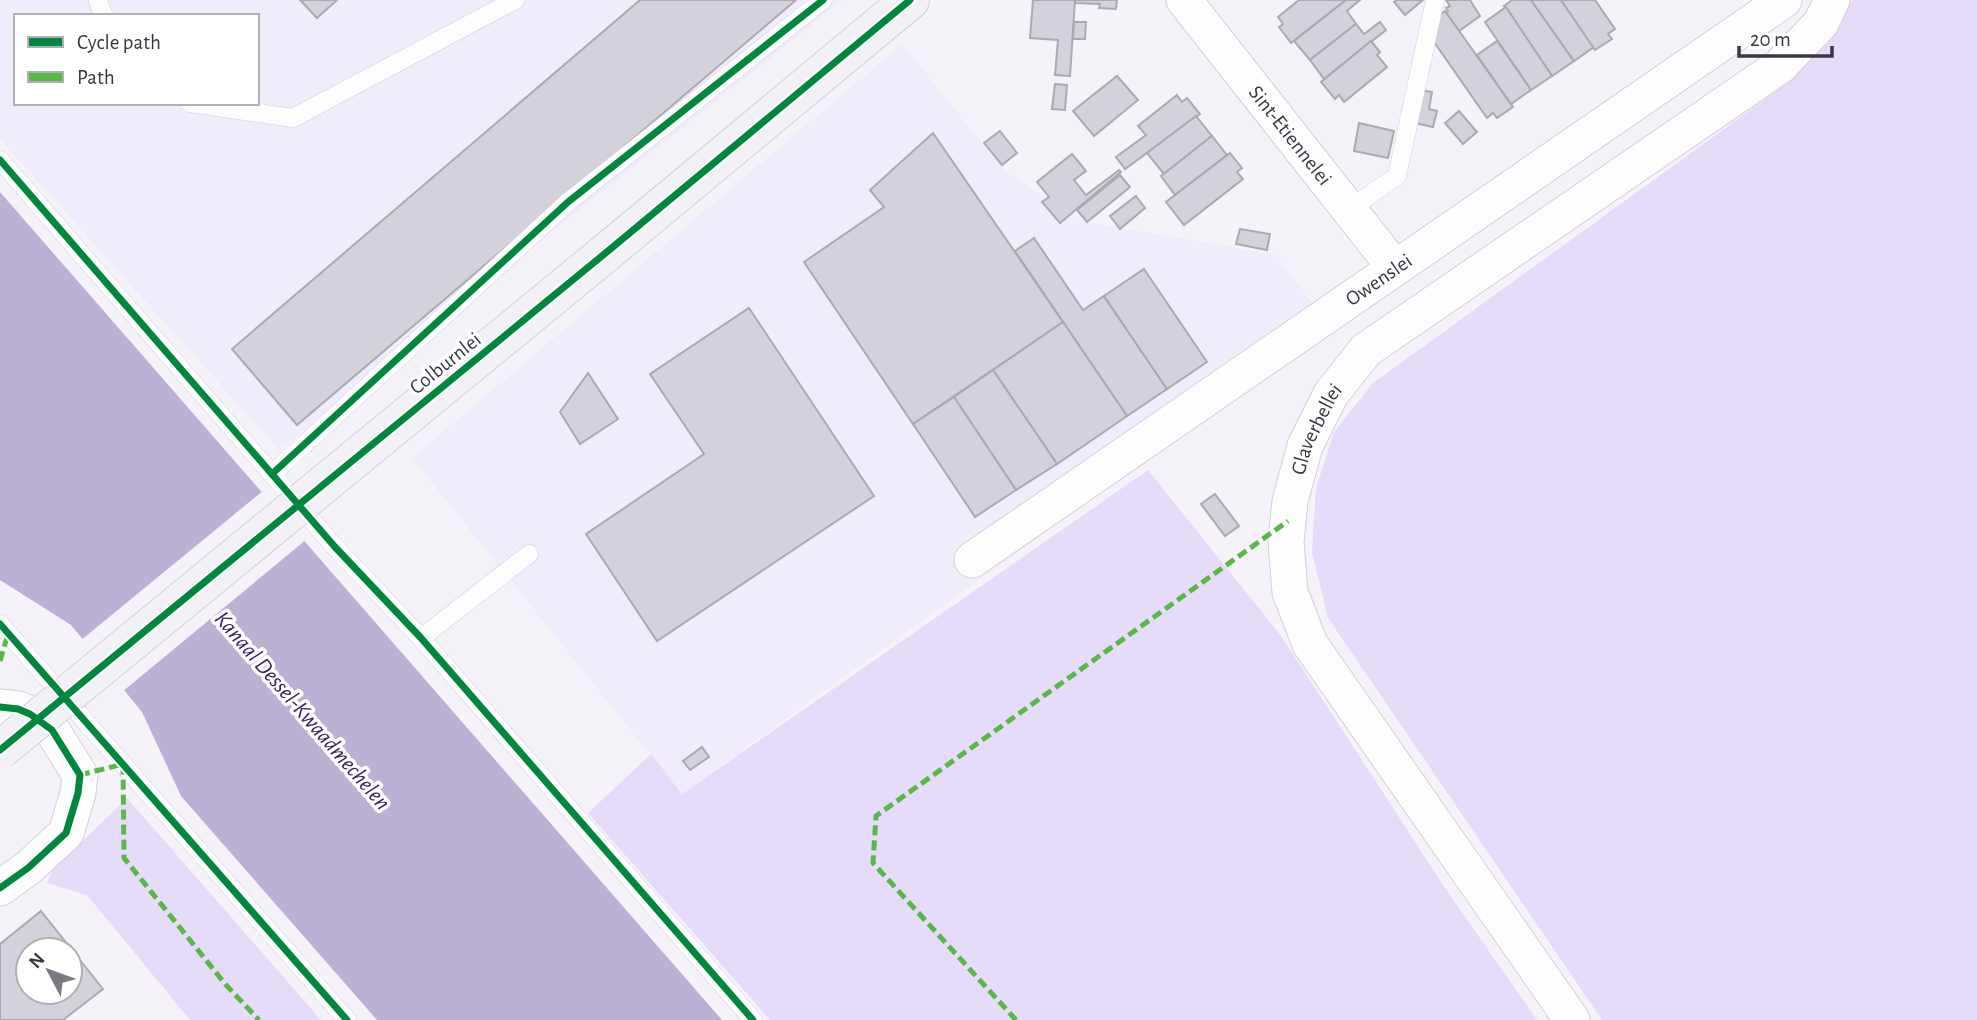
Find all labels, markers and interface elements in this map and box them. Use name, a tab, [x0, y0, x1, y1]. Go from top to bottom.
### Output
legend	[14, 14, 259, 105]
scale bar	[1739, 14, 1832, 58]
text: 20 m	[1750, 29, 1791, 50]
text: Cycle path	[77, 32, 161, 53]
text: Path	[77, 67, 115, 88]
street label: Sint-Etiennelei	[1245, 82, 1336, 189]
street label: Owenslei	[1342, 250, 1416, 310]
street label: Colburnlei	[406, 329, 485, 398]
street label: Glaverbellei	[1288, 380, 1346, 477]
water label: Kanaal Dessel-Kwaadmechelen	[210, 607, 394, 815]
north arrow	[14, 936, 84, 1006]
text: N	[26, 950, 49, 972]

